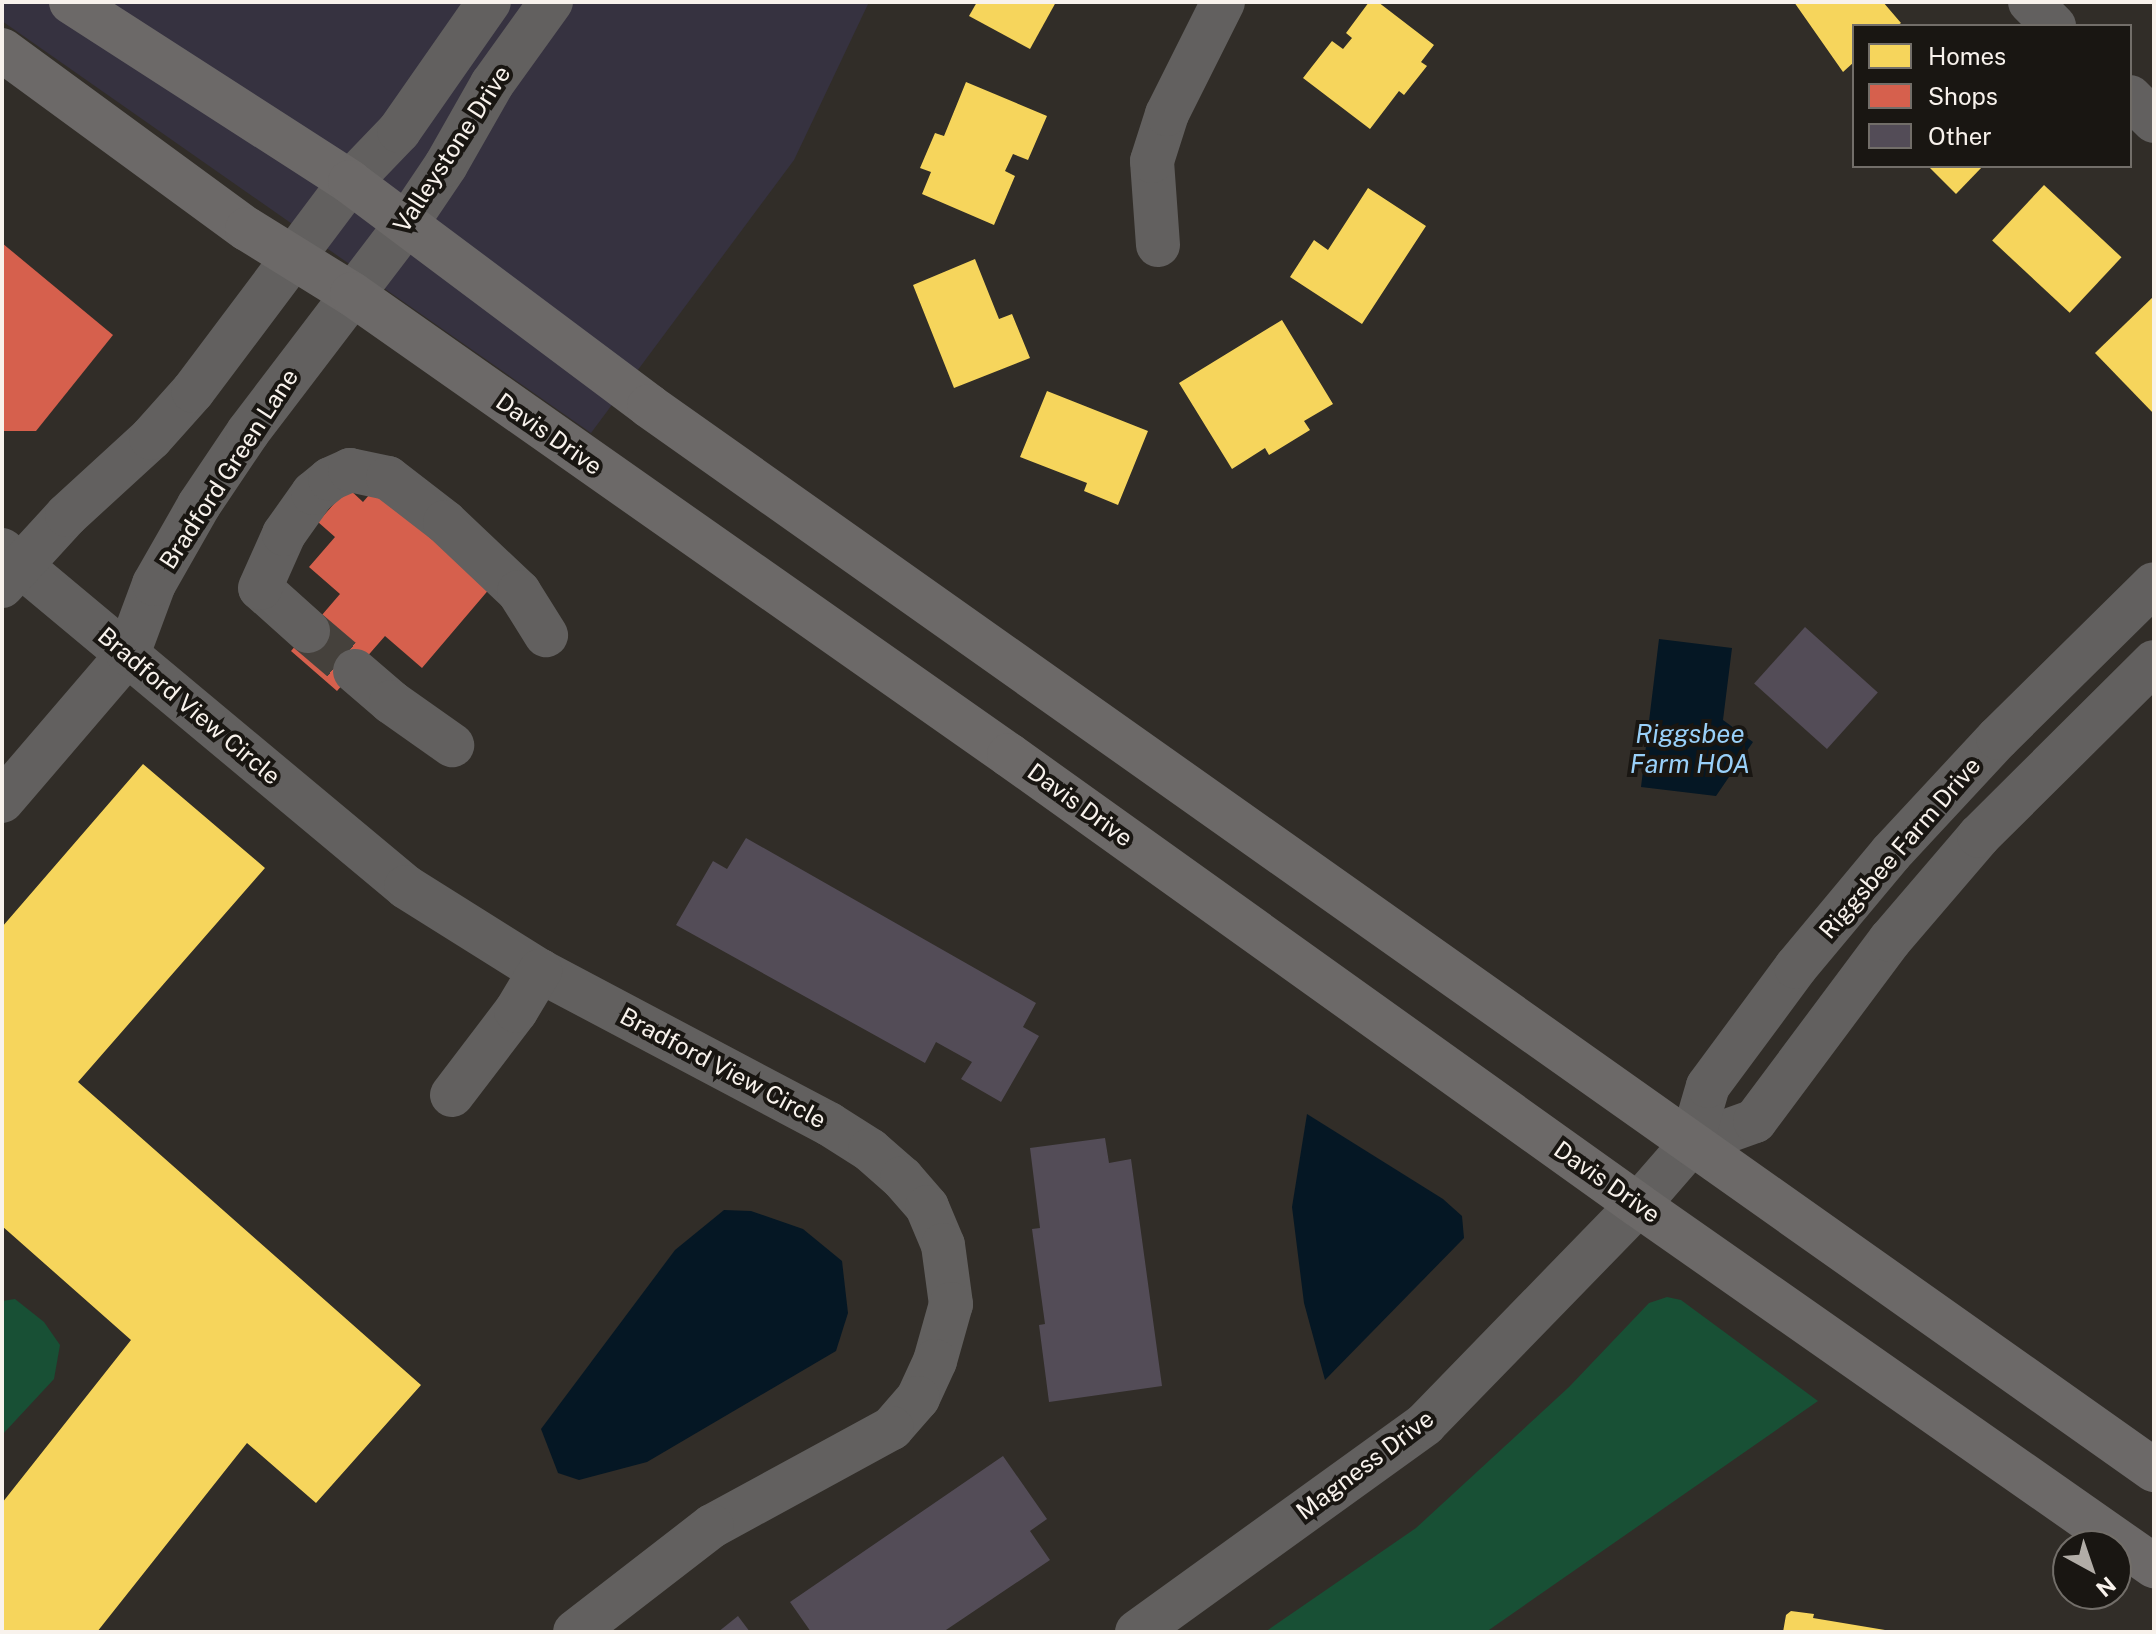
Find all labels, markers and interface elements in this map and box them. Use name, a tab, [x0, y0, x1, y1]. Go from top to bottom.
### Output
legend	[1852, 24, 2132, 168]
text: Homes	[1928, 42, 2006, 70]
street label: Valleystone Drive	[387, 60, 517, 238]
text: Shops	[1928, 82, 1998, 110]
text: Other	[1928, 122, 1992, 150]
street label: Bradford Green Lane	[154, 364, 304, 574]
street label: Davis Drive	[490, 387, 608, 481]
street label: Bradford View Circle	[92, 621, 286, 791]
water label: Riggsbee Farm HOA	[1630, 718, 1750, 780]
street label: Riggsbee Farm Drive	[1813, 751, 1987, 945]
street label: Davis Drive	[1022, 757, 1138, 853]
street label: Bradford View Circle	[615, 1001, 831, 1135]
street label: Davis Drive	[1548, 1135, 1666, 1229]
street label: Magness Drive	[1291, 1404, 1439, 1526]
north arrow	[2052, 1530, 2132, 1610]
text: N	[2091, 1571, 2121, 1602]

